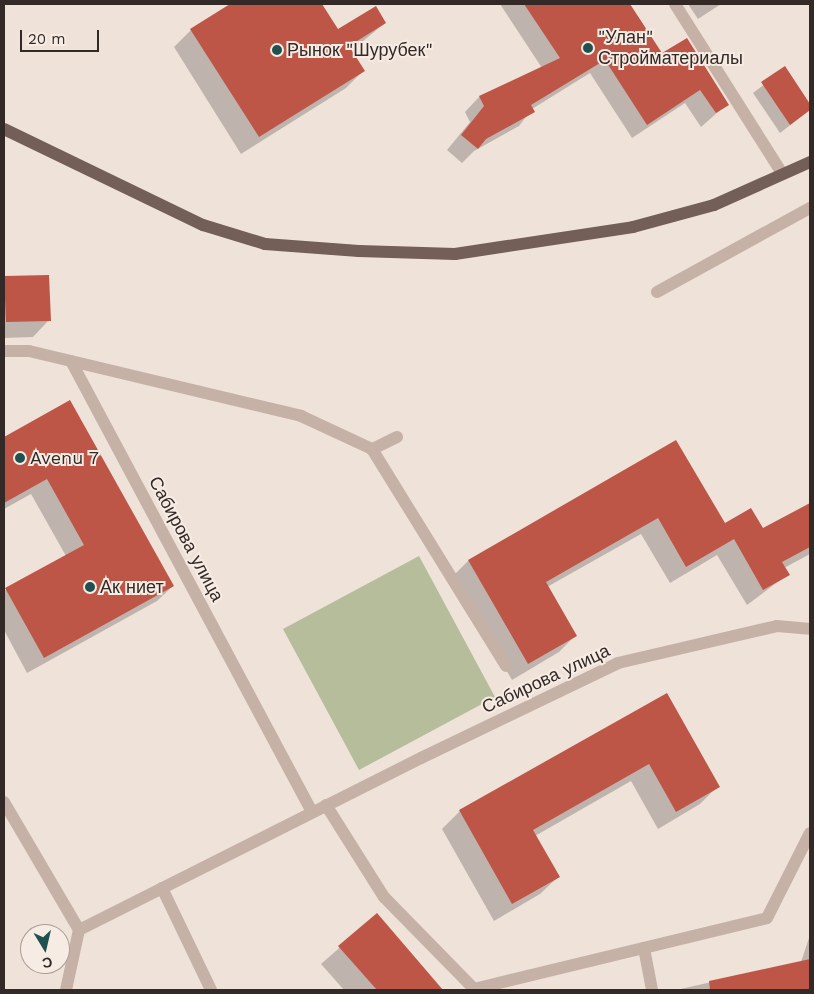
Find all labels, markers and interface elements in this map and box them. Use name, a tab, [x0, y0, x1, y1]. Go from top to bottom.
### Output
scale bar	[22, 20, 101, 52]
place label: "Улан" Стройматериалы	[598, 27, 743, 70]
text: 20 m	[28, 30, 66, 48]
place label: Рынок "Шурубек"	[287, 39, 433, 61]
marker: "Улан" Стройматериалы	[582, 42, 594, 54]
marker: Рынок "Шурубек"	[271, 44, 283, 56]
place label: Avenu 7	[30, 447, 100, 469]
marker: Avenu 7	[14, 452, 26, 464]
street label: Сабирова улица	[144, 473, 228, 605]
place label: Ак ниет	[100, 576, 164, 598]
marker: Ак ниет	[84, 581, 96, 593]
street label: Сабирова улица	[479, 640, 613, 718]
north arrow	[20, 924, 70, 974]
text: С	[41, 954, 53, 972]

